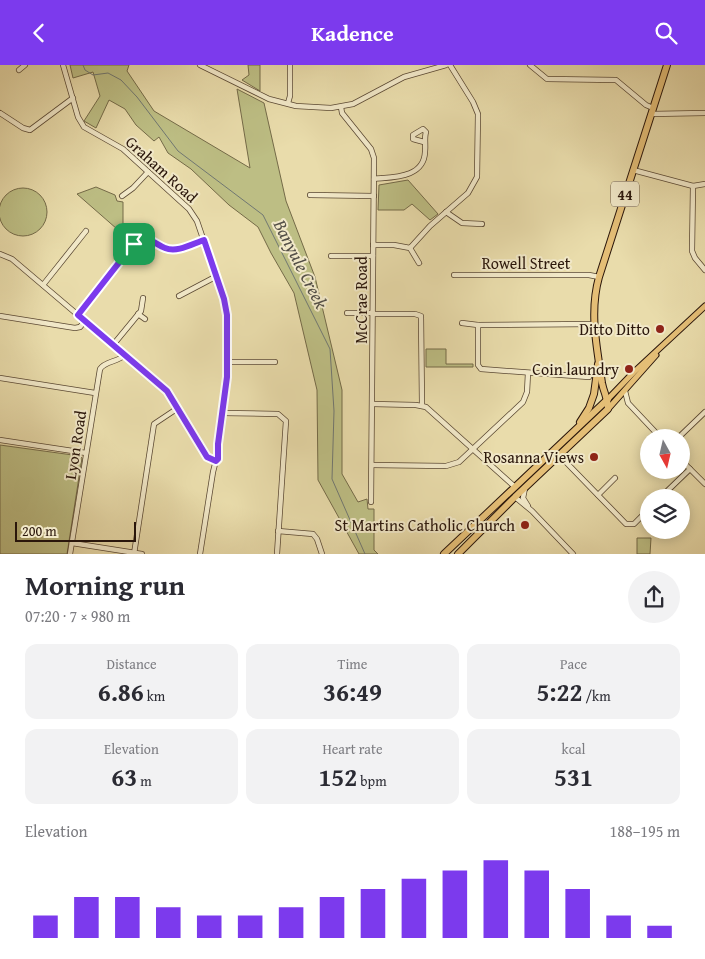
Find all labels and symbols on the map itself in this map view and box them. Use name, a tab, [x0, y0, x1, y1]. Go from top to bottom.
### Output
street label: Graham Road	[121, 130, 204, 208]
road number: 44	[611, 181, 639, 207]
water label: Banyule Creek	[267, 214, 335, 314]
pin	[113, 223, 155, 265]
street label: Rowell Street	[482, 251, 571, 275]
street label: McCrae Road	[349, 256, 373, 344]
place label: Ditto Ditto	[579, 317, 650, 341]
marker: Ditto Ditto	[654, 323, 666, 335]
place label: Coin laundry	[532, 357, 619, 381]
marker: Coin laundry	[623, 363, 635, 375]
street label: Lyon Road	[58, 408, 92, 481]
north arrow	[640, 429, 690, 479]
place label: Rosanna Views	[483, 445, 584, 469]
marker: Rosanna Views	[588, 451, 600, 463]
place label: St Martins Catholic Church	[335, 513, 515, 537]
scale bar	[15, 519, 136, 542]
marker: St Martins Catholic Church	[519, 519, 531, 531]

